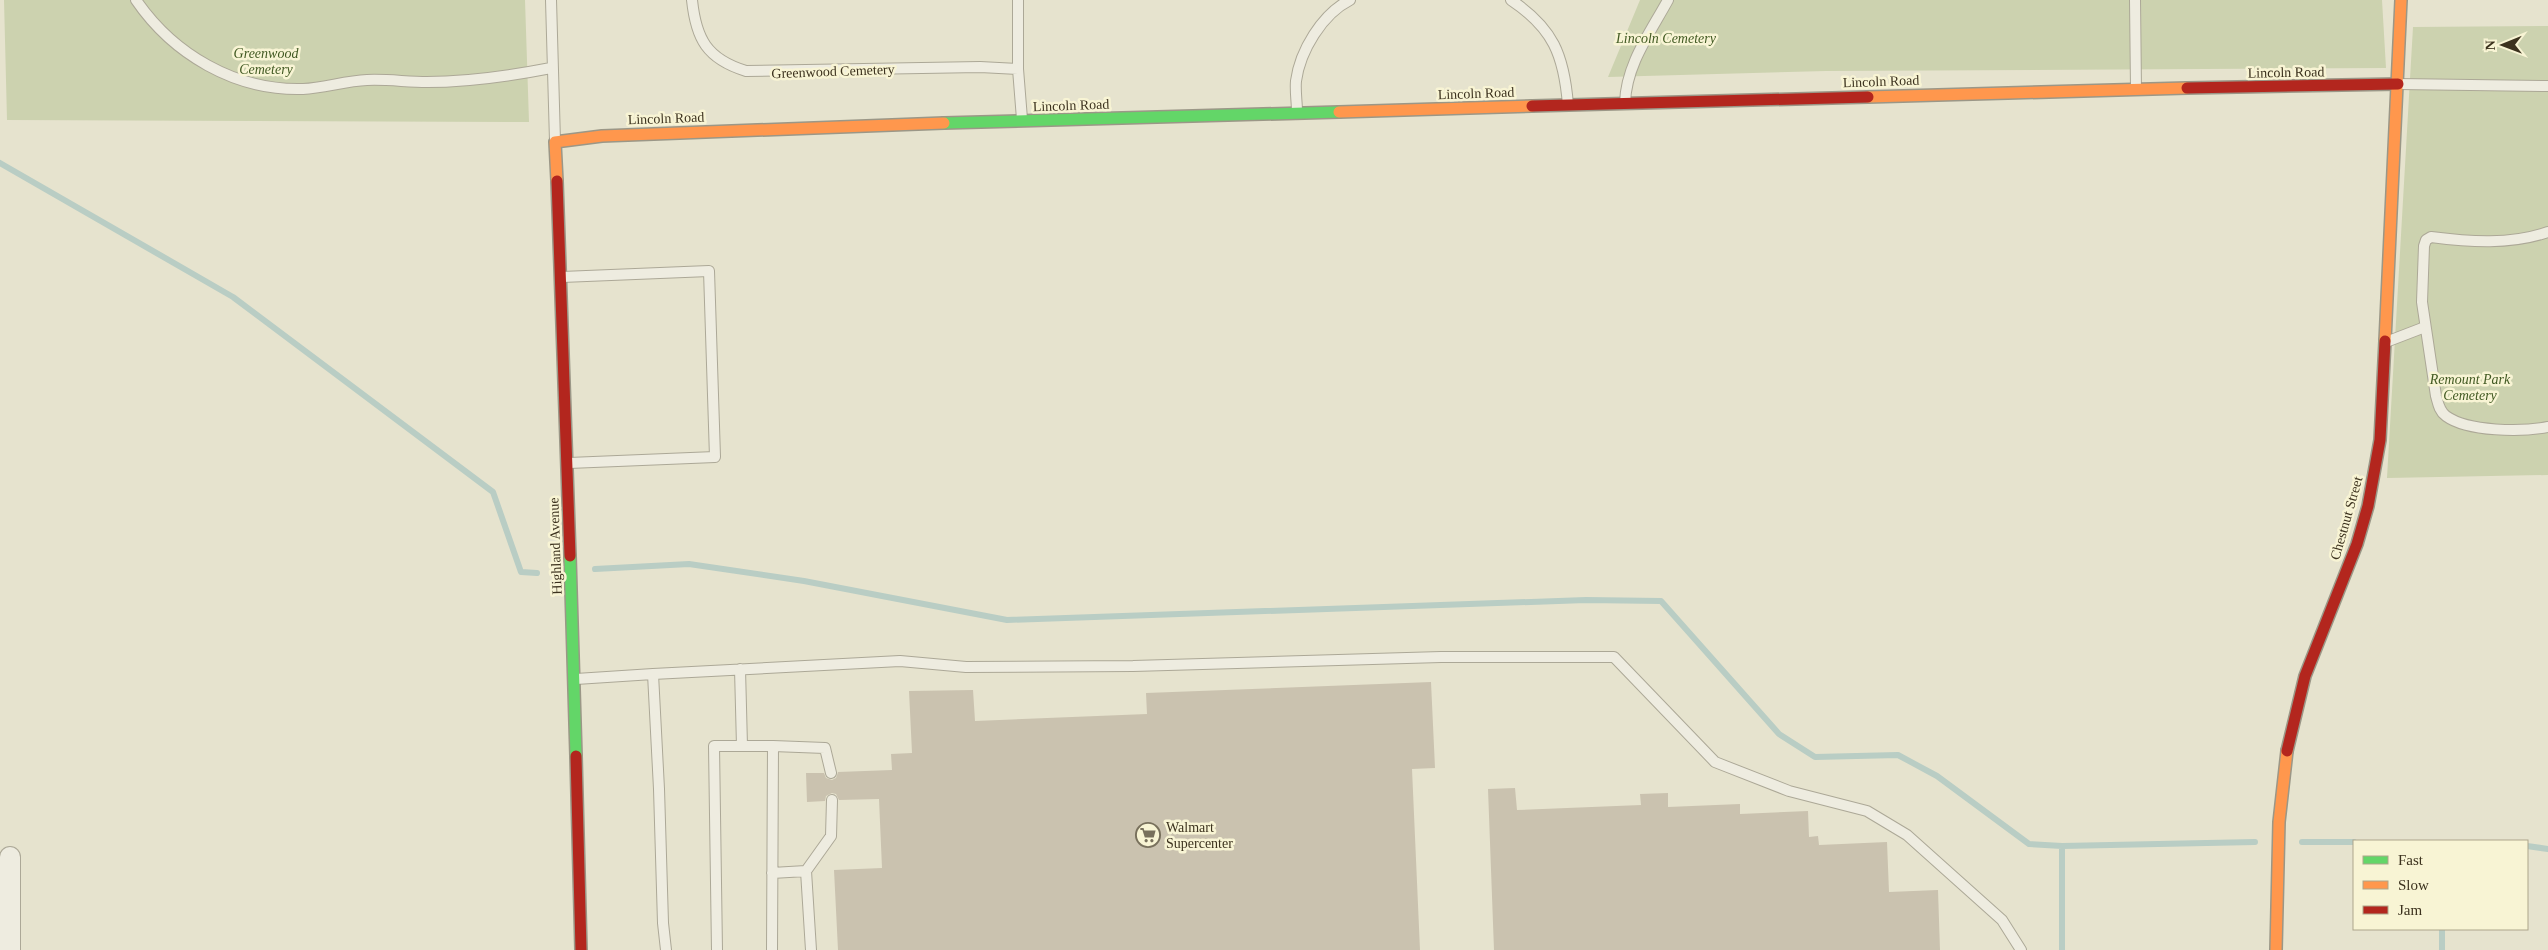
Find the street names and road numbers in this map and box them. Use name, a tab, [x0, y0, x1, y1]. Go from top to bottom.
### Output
street label: Greenwood Cemetery	[771, 62, 895, 81]
street label: Lincoln Road	[2248, 64, 2324, 81]
street label: Lincoln Road	[1842, 73, 1920, 90]
street label: Lincoln Road	[1437, 85, 1515, 102]
street label: Lincoln Road	[1032, 97, 1110, 114]
street label: Lincoln Road	[627, 110, 705, 127]
street label: Chestnut Street	[2327, 475, 2366, 562]
street label: Highland Avenue	[546, 497, 565, 595]

